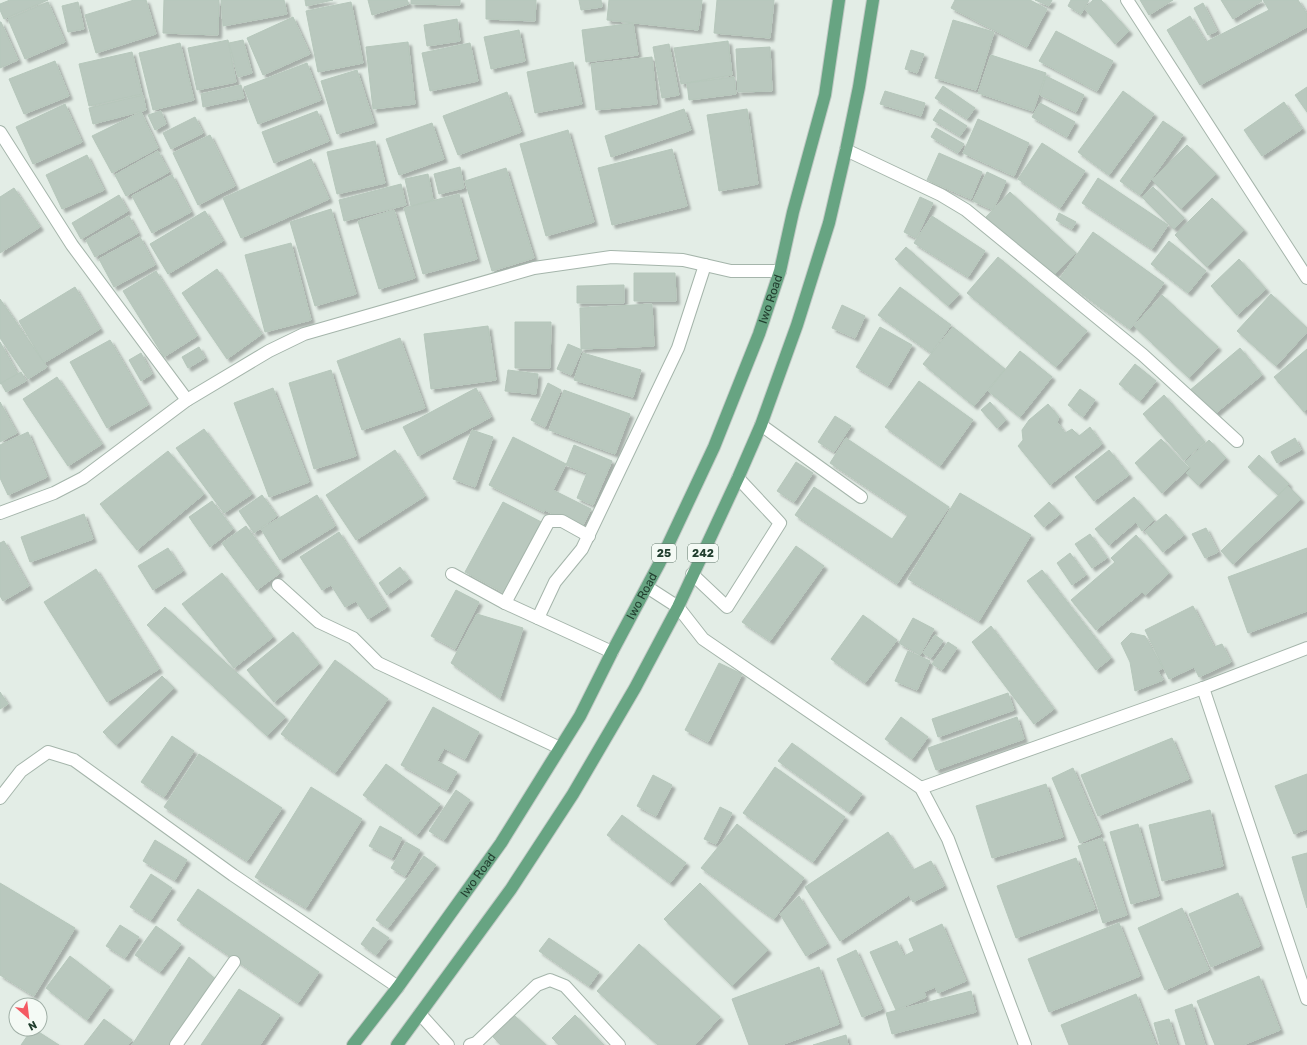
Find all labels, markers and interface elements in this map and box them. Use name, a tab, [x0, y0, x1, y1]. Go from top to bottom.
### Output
street label: Iwo Road	[756, 273, 785, 326]
road number: 25	[652, 544, 676, 562]
road number: 242	[688, 544, 718, 562]
street label: Iwo Road	[624, 570, 660, 622]
street label: Iwo Road	[458, 850, 499, 900]
north arrow	[8, 997, 48, 1037]
text: N	[26, 1018, 39, 1033]

